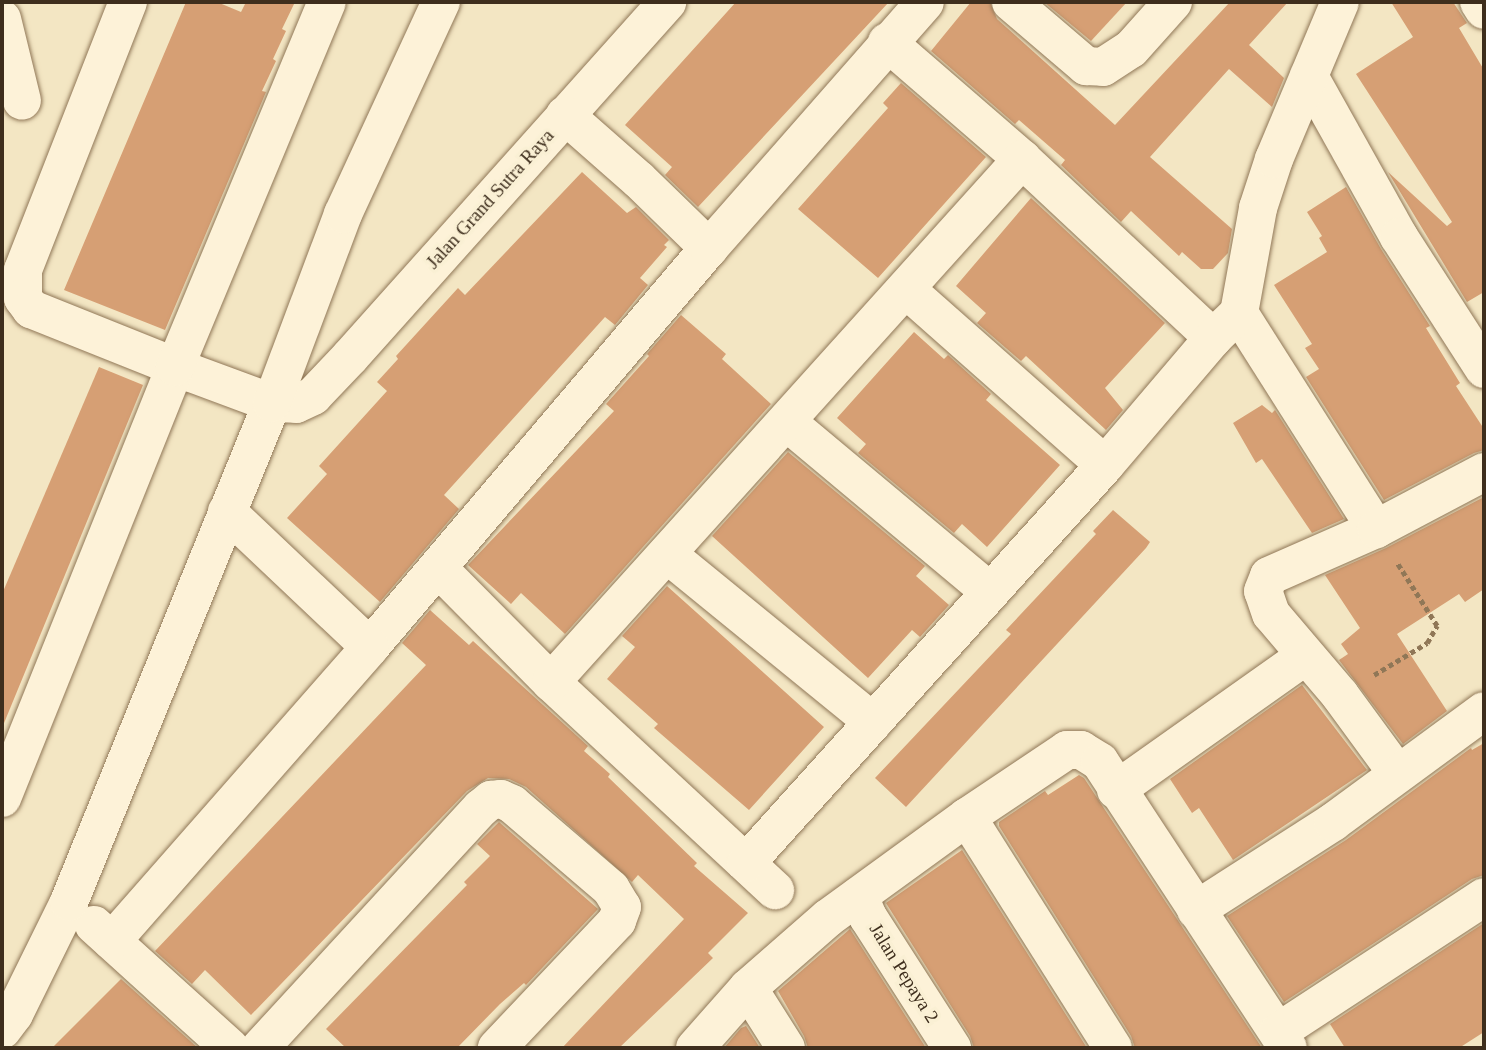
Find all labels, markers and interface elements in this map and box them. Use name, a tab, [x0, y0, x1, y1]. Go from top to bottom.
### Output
street label: Jalan Grand Sutra Raya	[421, 125, 559, 273]
street label: Jalan Pepaya 2	[864, 919, 944, 1027]

